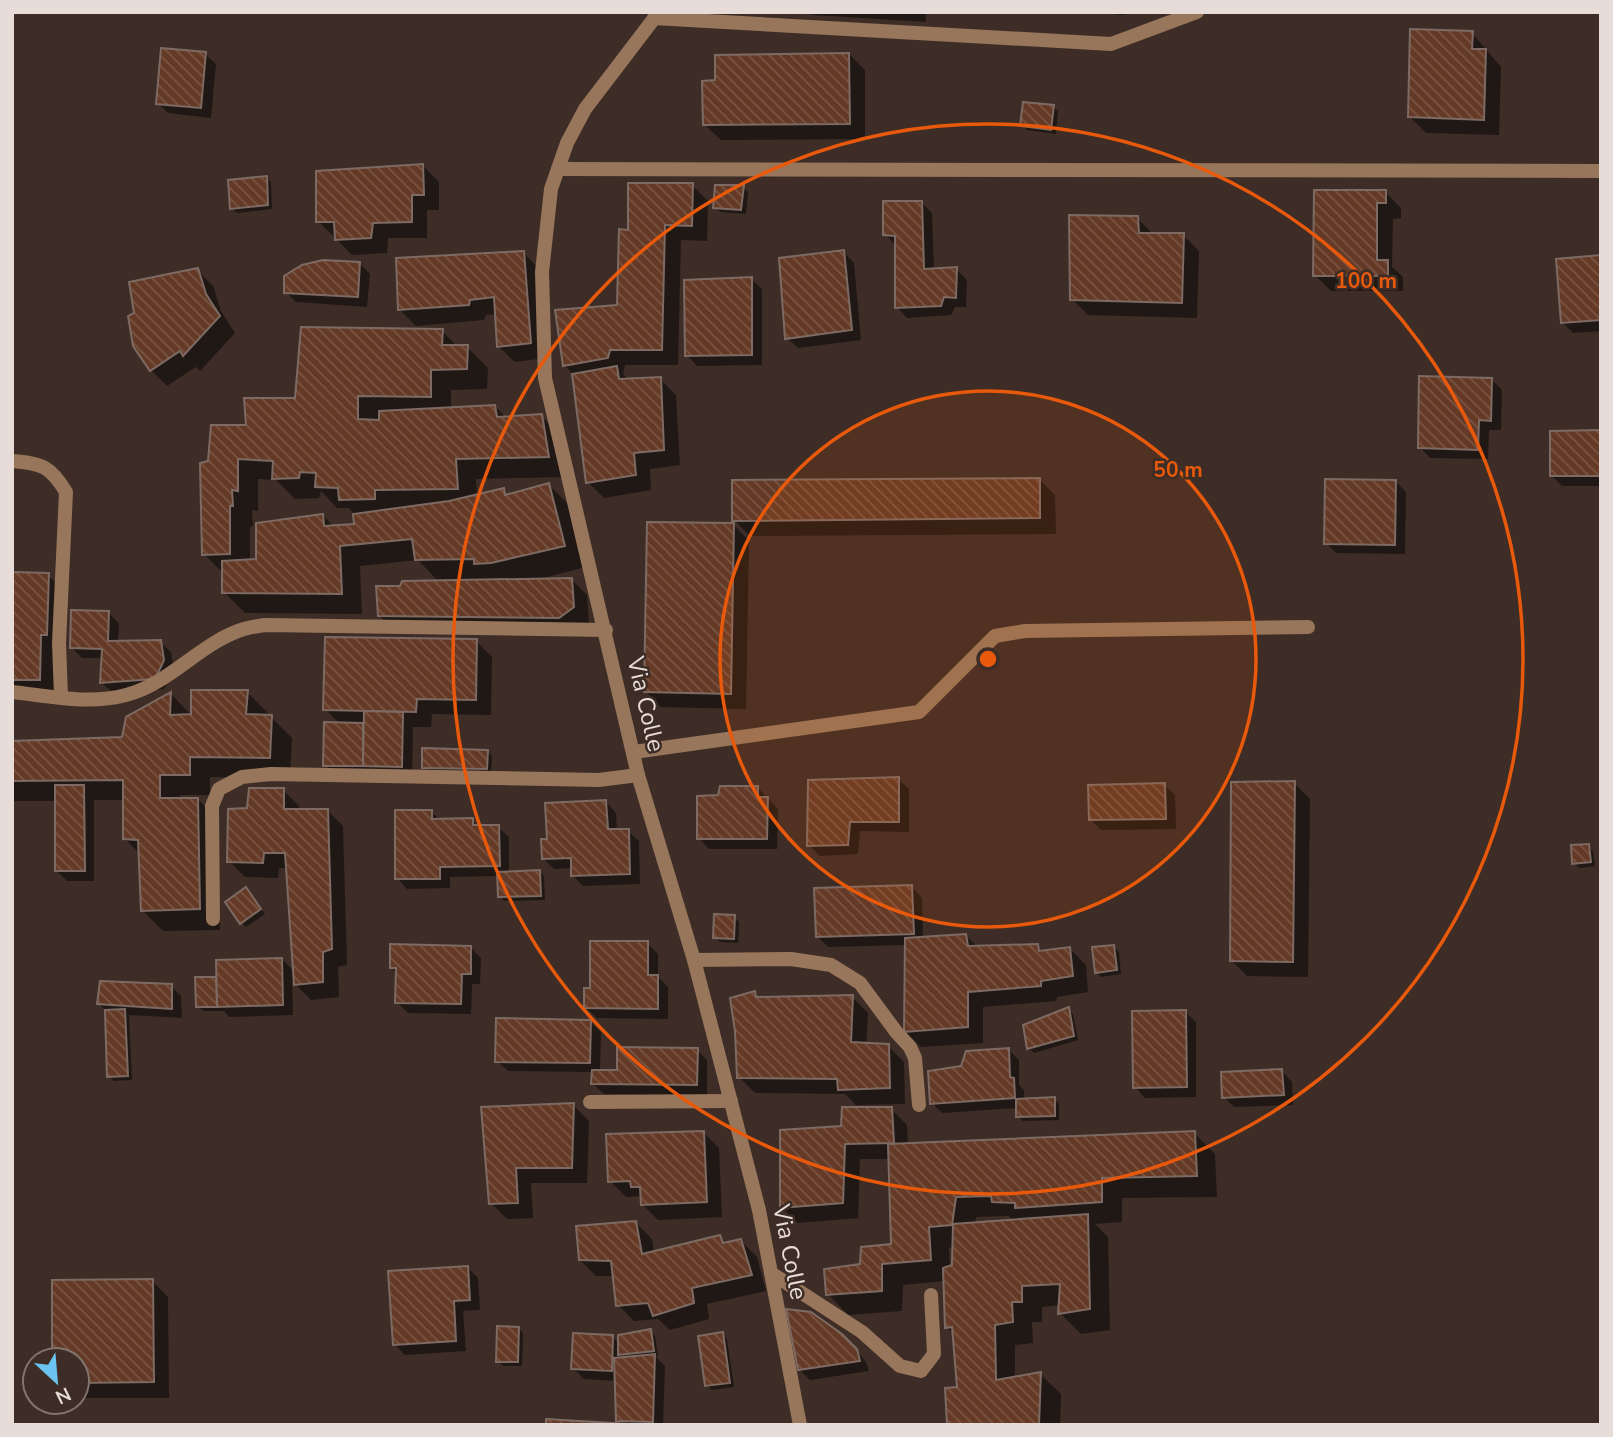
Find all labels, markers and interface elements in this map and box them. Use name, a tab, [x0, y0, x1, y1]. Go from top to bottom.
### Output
text: 100 m	[1335, 267, 1397, 295]
text: 50 m	[1153, 456, 1203, 484]
centre of rings	[976, 647, 1000, 671]
street label: Via Colle	[619, 652, 672, 755]
street label: Via Colle	[765, 1201, 815, 1302]
north arrow	[21, 1346, 91, 1416]
text: N	[51, 1381, 75, 1410]

